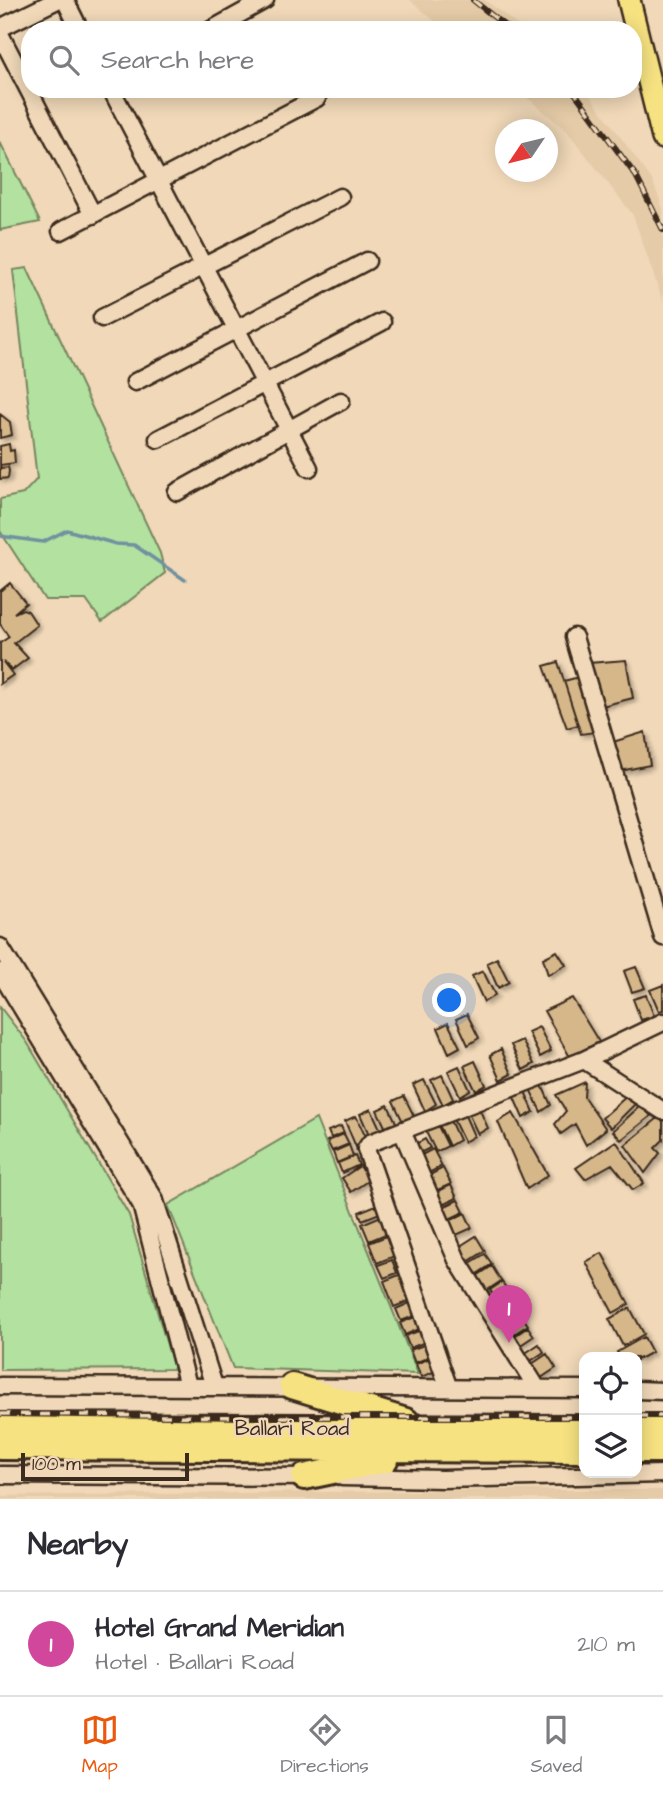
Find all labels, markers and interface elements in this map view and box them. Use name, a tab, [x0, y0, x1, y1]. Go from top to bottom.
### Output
search box	[21, 21, 642, 98]
icon: search	[45, 41, 83, 79]
text: Search here	[101, 42, 254, 78]
north arrow	[495, 119, 558, 182]
your location	[432, 983, 466, 1017]
pin: 1	[486, 1285, 532, 1343]
map controls	[579, 1352, 642, 1478]
button: locate	[579, 1352, 642, 1415]
street label: Ballari Road	[235, 1414, 349, 1443]
button: layers	[579, 1415, 642, 1478]
scale bar	[21, 1450, 189, 1482]
text: 100 m	[32, 1451, 81, 1478]
text: Nearby	[28, 1524, 128, 1566]
text: Hotel Grand Meridian	[95, 1610, 344, 1646]
text: 1	[50, 1628, 52, 1660]
text: 210 m	[577, 1628, 635, 1660]
text: Hotel · Ballari Road	[95, 1646, 294, 1678]
tab: Map	[81, 1711, 119, 1780]
tab: Directions	[280, 1711, 369, 1780]
tab: Saved	[530, 1711, 582, 1780]

